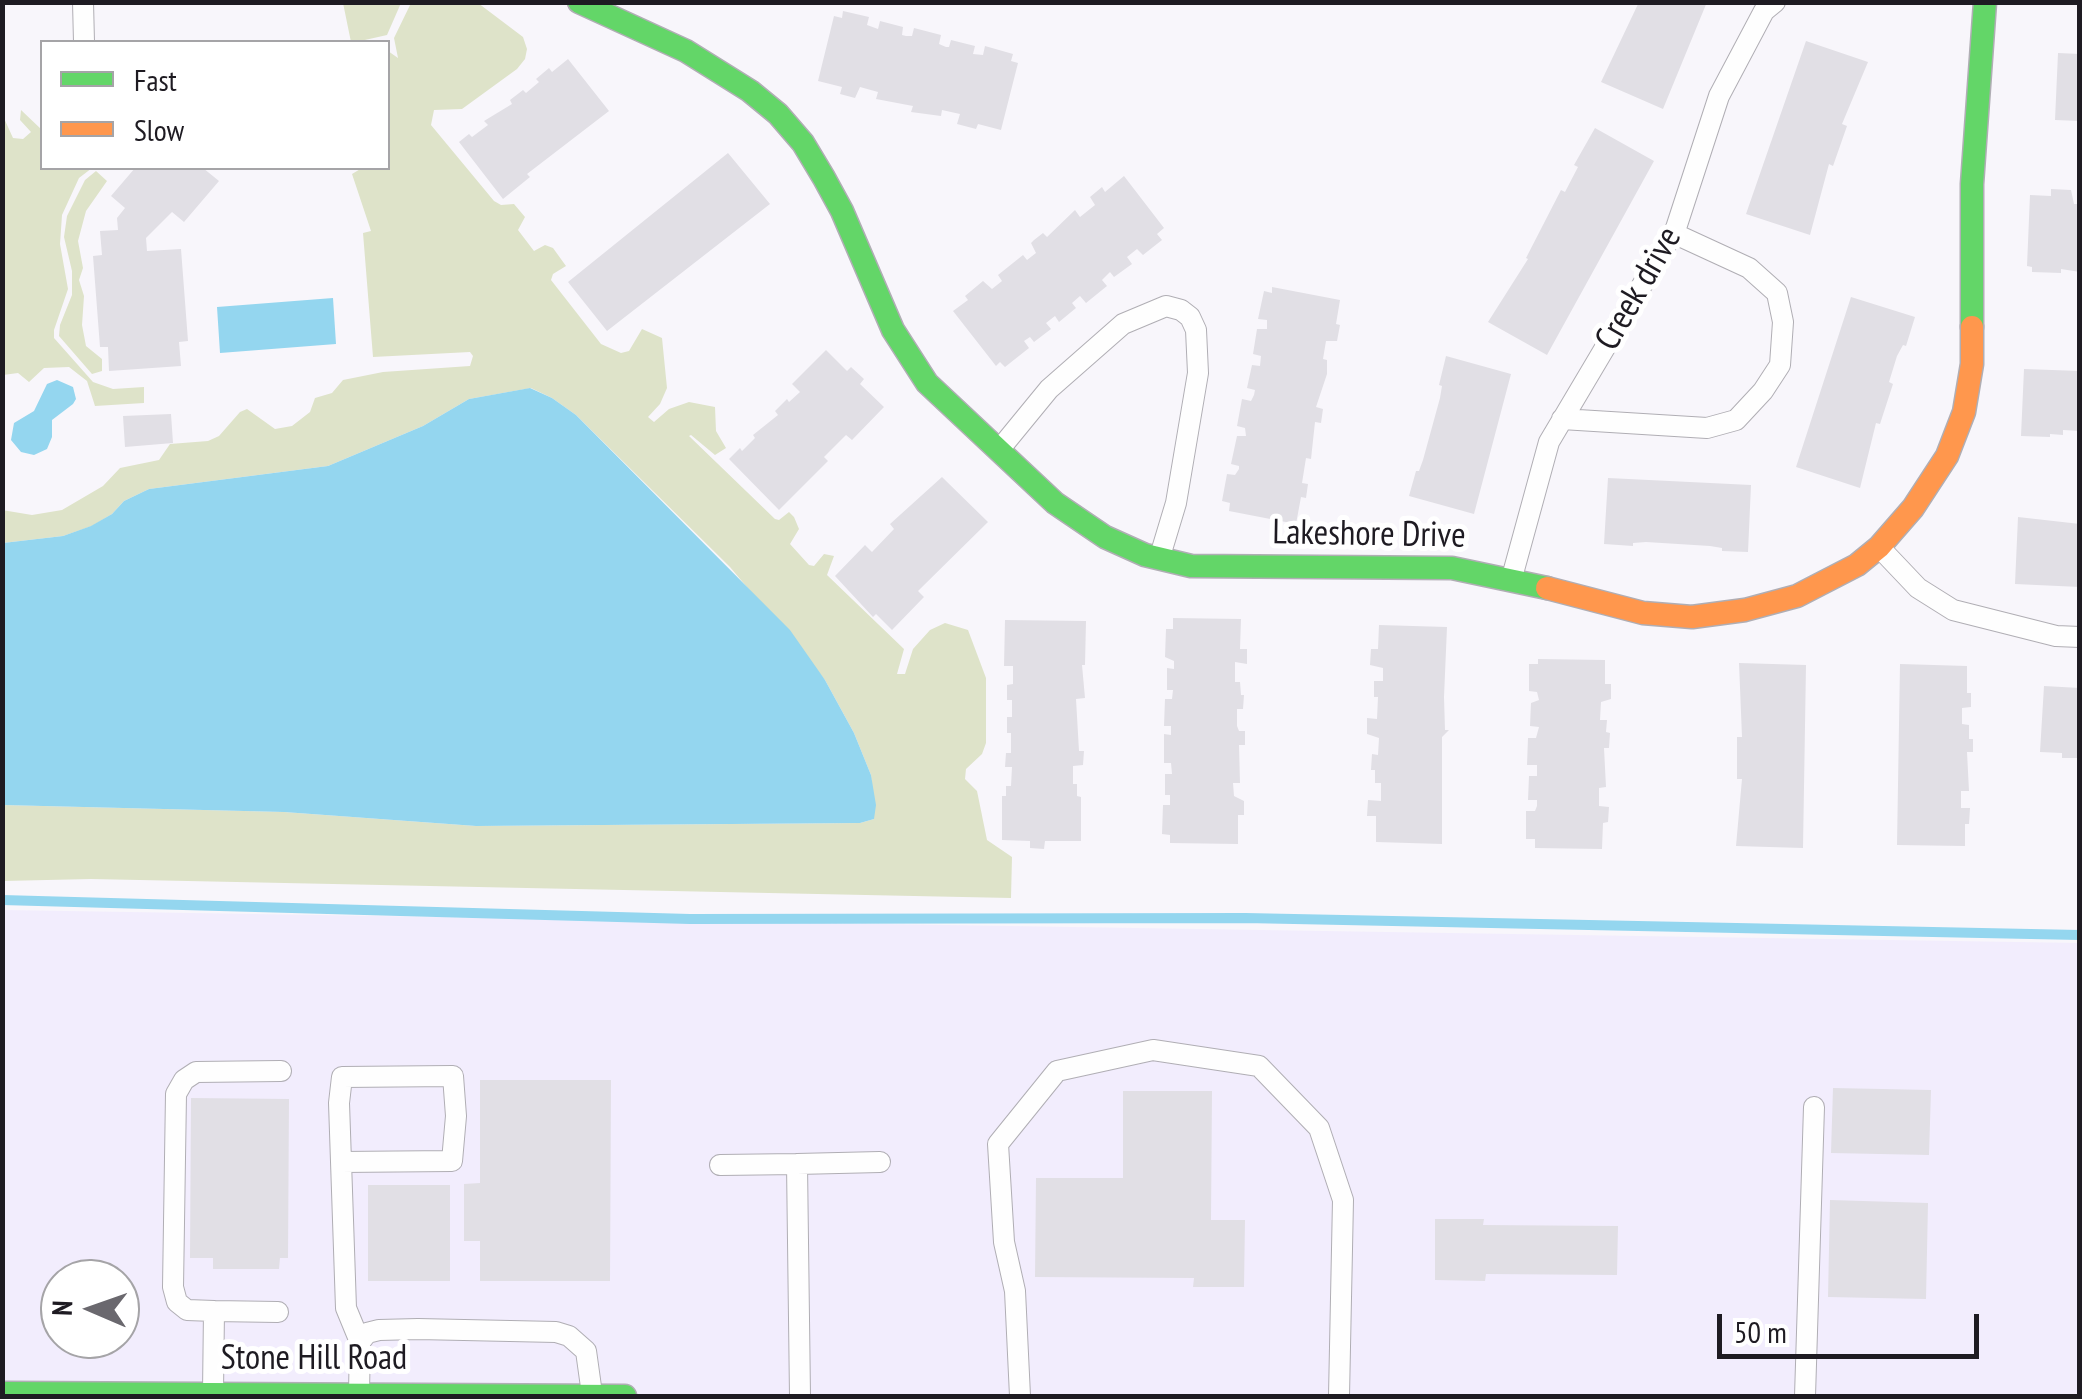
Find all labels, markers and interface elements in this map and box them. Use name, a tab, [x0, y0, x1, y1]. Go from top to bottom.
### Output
legend	[40, 40, 390, 170]
text: Fast	[134, 60, 177, 99]
text: Slow	[134, 110, 184, 149]
street label: Creek drive	[1587, 220, 1691, 358]
street label: Lakeshore Drive	[1272, 512, 1466, 558]
north arrow	[40, 1259, 140, 1359]
scale bar	[1722, 1294, 1984, 1356]
text: N	[43, 1300, 80, 1316]
text: 50 m	[1734, 1312, 1787, 1351]
street label: Stone Hill Road	[221, 1338, 407, 1380]

